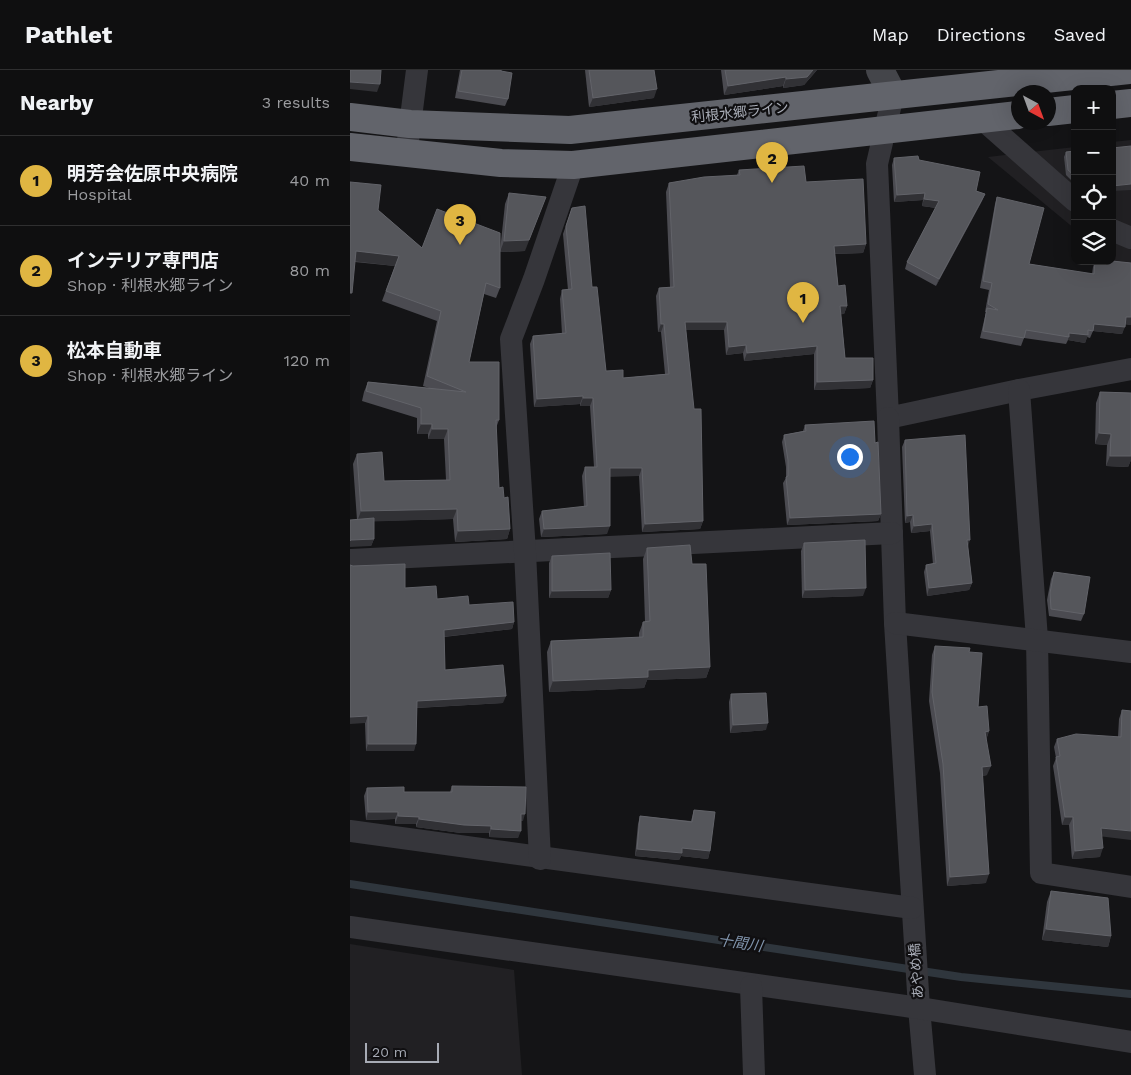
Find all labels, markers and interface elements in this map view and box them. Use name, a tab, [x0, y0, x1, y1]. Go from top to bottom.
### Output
text: Pathlet	[25, 21, 112, 49]
text: Map	[872, 24, 909, 45]
text: Directions	[937, 24, 1026, 45]
text: Saved	[1054, 24, 1106, 45]
north arrow	[1011, 85, 1056, 130]
map controls	[1071, 85, 1116, 265]
button: +	[1071, 85, 1116, 130]
text: Nearby	[20, 90, 93, 115]
text: 3 results	[262, 93, 330, 112]
street label: 利根水郷ライン	[690, 99, 790, 125]
button: −	[1071, 130, 1116, 175]
pin: 2	[756, 142, 788, 183]
text: 明芳会佐原中央病院	[67, 162, 238, 185]
text: 1	[33, 171, 39, 190]
text: 40 m	[290, 171, 330, 190]
button: locate	[1071, 175, 1116, 220]
text: Hospital	[67, 185, 132, 204]
pin: 3	[444, 204, 476, 245]
button: layers	[1071, 220, 1116, 265]
text: インテリア専門店	[67, 249, 219, 272]
text: 2	[31, 261, 41, 280]
text: 80 m	[289, 261, 330, 280]
text: Shop · 利根水郷ライン	[67, 276, 233, 295]
pin: 1	[787, 282, 819, 323]
text: 松本自動車	[67, 339, 162, 362]
text: 3	[31, 351, 41, 370]
text: 120 m	[284, 351, 330, 370]
text: Shop · 利根水郷ライン	[67, 366, 233, 385]
your location	[837, 444, 863, 470]
water label: 十間川	[716, 931, 766, 956]
street label: あやめ橋	[906, 943, 926, 999]
scale bar	[365, 1040, 439, 1063]
text: 20 m	[372, 1044, 407, 1060]

